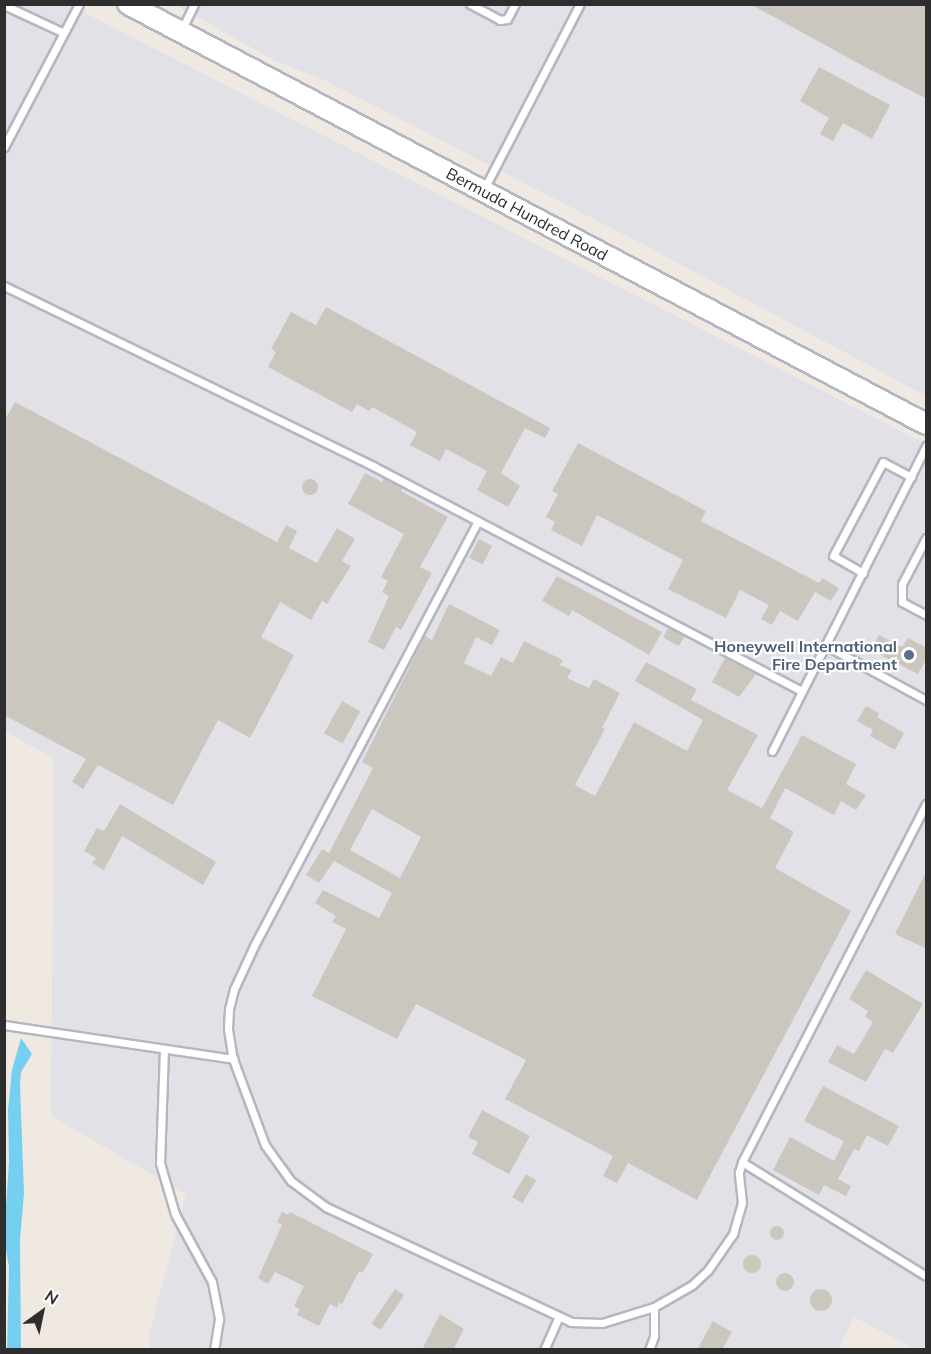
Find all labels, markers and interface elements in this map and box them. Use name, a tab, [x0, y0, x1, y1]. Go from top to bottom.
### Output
street label: Bermuda Hundred Road	[443, 163, 611, 265]
place label: Honeywell International Fire Department	[714, 636, 897, 674]
marker: Honeywell International Fire Department	[902, 648, 916, 662]
north arrow	[12, 1282, 72, 1342]
text: N	[41, 1285, 62, 1309]

